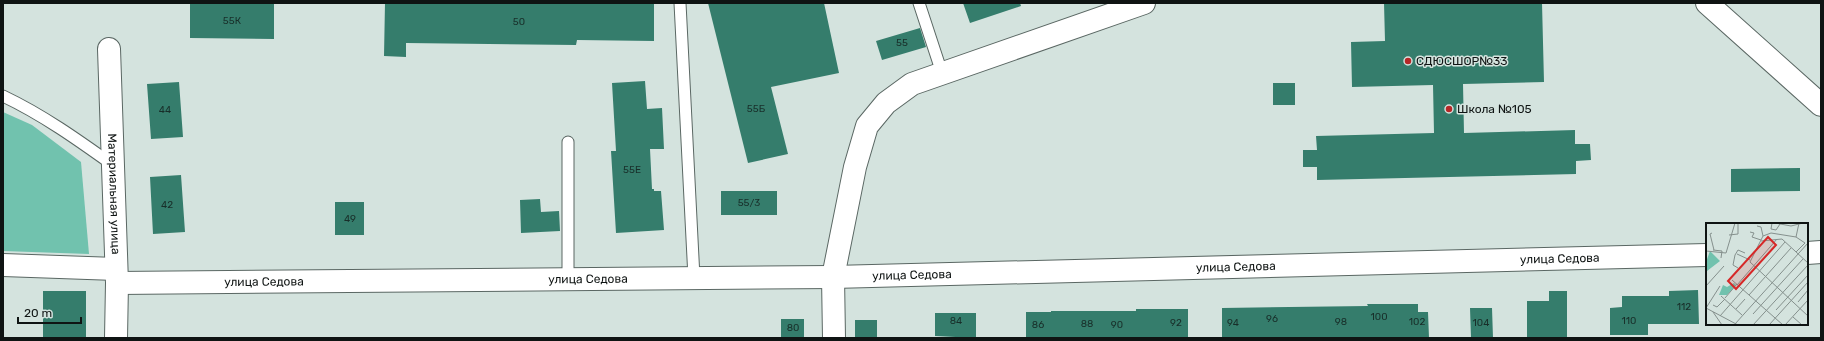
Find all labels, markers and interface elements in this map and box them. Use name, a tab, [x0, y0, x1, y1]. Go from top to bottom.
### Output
house number: 55К	[223, 15, 242, 27]
house number: 50	[513, 16, 525, 28]
house number: 55	[896, 37, 908, 49]
place label: СДЮСШОР№33	[1416, 54, 1508, 68]
marker: СДЮСШОР№33	[1403, 56, 1413, 66]
place label: Школа №105	[1457, 102, 1532, 116]
house number: 55Б	[747, 103, 766, 115]
house number: 44	[159, 104, 171, 116]
marker: Школа №105	[1444, 104, 1454, 114]
street label: Материальная улица	[105, 133, 123, 255]
house number: 55Е	[623, 164, 641, 176]
house number: 55/3	[738, 197, 760, 209]
house number: 42	[161, 199, 173, 211]
house number: 49	[344, 213, 356, 225]
inset map	[1706, 223, 1808, 325]
street label: улица Седова	[1520, 251, 1600, 267]
street label: улица Седова	[1196, 259, 1276, 275]
street label: улица Седова	[872, 267, 952, 283]
street label: улица Седова	[548, 272, 628, 286]
street label: улица Седова	[224, 274, 304, 289]
scale bar	[18, 299, 81, 325]
house number: 112	[1677, 301, 1691, 313]
text: 20 m	[24, 306, 52, 320]
house number: 100	[1371, 311, 1387, 323]
house number: 96	[1266, 313, 1278, 325]
house number: 84	[950, 315, 962, 327]
house number: 110	[1622, 315, 1636, 327]
house number: 98	[1335, 316, 1347, 328]
house number: 102	[1409, 316, 1425, 328]
house number: 92	[1170, 317, 1182, 329]
house number: 94	[1227, 317, 1239, 329]
house number: 104	[1473, 317, 1489, 329]
house number: 88	[1081, 318, 1093, 330]
house number: 86	[1032, 319, 1044, 331]
house number: 90	[1111, 319, 1123, 331]
house number: 80	[787, 322, 799, 334]

